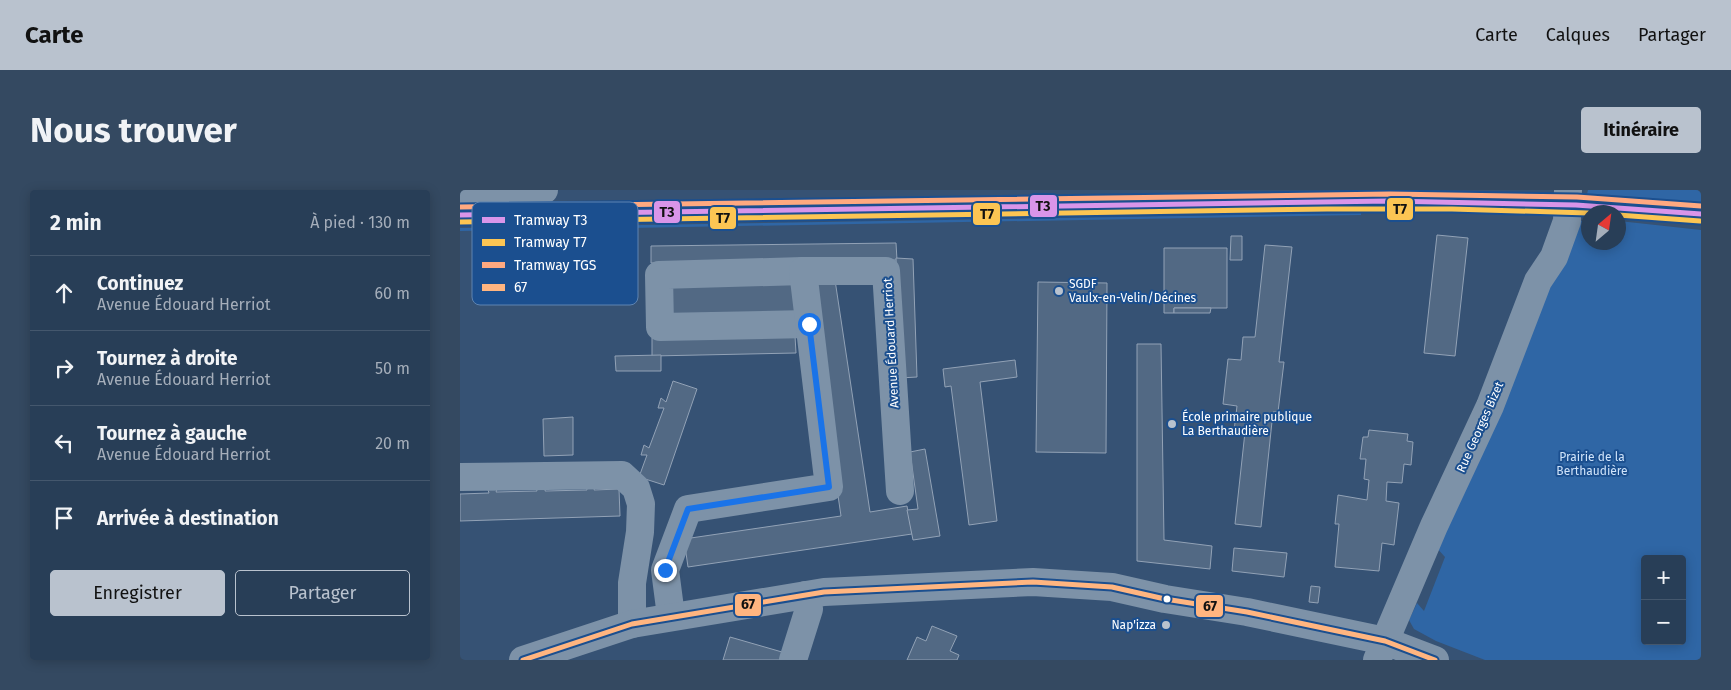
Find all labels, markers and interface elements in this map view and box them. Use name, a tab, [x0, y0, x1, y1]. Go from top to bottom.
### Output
text: Carte	[25, 21, 83, 49]
text: Carte	[1475, 24, 1518, 46]
text: Calques	[1546, 24, 1610, 46]
text: Partager	[1638, 24, 1706, 46]
button: Itinéraire	[1581, 107, 1701, 153]
text: Nous trouver	[30, 109, 237, 151]
line badge: T3	[1029, 194, 1058, 218]
line badge: T7	[1386, 197, 1414, 221]
text: T3	[1036, 198, 1050, 215]
line badge: T3	[653, 200, 681, 224]
text: T7	[1393, 201, 1407, 218]
legend	[472, 202, 638, 305]
line badge: T7	[972, 202, 1001, 226]
text: T3	[660, 204, 674, 221]
north arrow	[1581, 205, 1626, 250]
line badge: T7	[709, 206, 737, 230]
text: T7	[980, 206, 994, 223]
text: 2 min	[50, 210, 102, 236]
text: T7	[716, 210, 730, 227]
text: Tramway T3	[514, 212, 587, 229]
text: À pied · 130 m	[310, 213, 410, 232]
text: Tramway T7	[514, 234, 587, 251]
text: Tramway TGS	[514, 257, 597, 274]
text: Continuez	[97, 272, 183, 295]
street label: Avenue Édouard Herriot	[880, 277, 901, 408]
place label: SGDF Vaulx-en-Velin/Décines	[1069, 277, 1197, 305]
icon: ahead	[50, 279, 78, 307]
text: 67	[514, 279, 527, 296]
text: 60 m	[375, 284, 410, 303]
marker: SGDF Vaulx-en-Velin/Décines	[1053, 285, 1065, 297]
text: Avenue Édouard Herriot	[97, 295, 271, 314]
route start	[798, 313, 821, 336]
text: Tournez à droite	[97, 347, 238, 370]
icon: right	[50, 354, 78, 382]
text: 50 m	[375, 359, 410, 378]
text: Avenue Édouard Herriot	[97, 370, 271, 389]
street label: Rue Georges Bizet	[1454, 379, 1507, 474]
place label: École primaire publique La Berthaudière	[1182, 409, 1312, 438]
marker: École primaire publique La Berthaudière	[1166, 418, 1178, 430]
text: Tournez à gauche	[97, 422, 247, 445]
icon: left	[50, 429, 78, 457]
text: 20 m	[375, 434, 410, 453]
text: Avenue Édouard Herriot	[97, 445, 271, 464]
park label: Prairie de la Berthaudière	[1556, 450, 1628, 478]
icon: arrive	[50, 504, 78, 532]
text: Arrivée à destination	[97, 507, 279, 530]
map controls	[1641, 555, 1686, 645]
button: +	[1641, 555, 1686, 600]
route end	[654, 559, 677, 582]
button: Enregistrer	[50, 570, 225, 616]
button: Partager	[235, 570, 410, 616]
line badge: 67	[734, 593, 762, 617]
unlabelled marker	[1162, 594, 1172, 604]
line badge: 67	[1195, 594, 1224, 618]
text: 67	[741, 596, 755, 613]
text: 67	[1203, 598, 1217, 615]
button: −	[1641, 600, 1686, 645]
place label: Nap'izza	[1111, 618, 1156, 632]
marker: Nap'izza	[1160, 619, 1172, 631]

